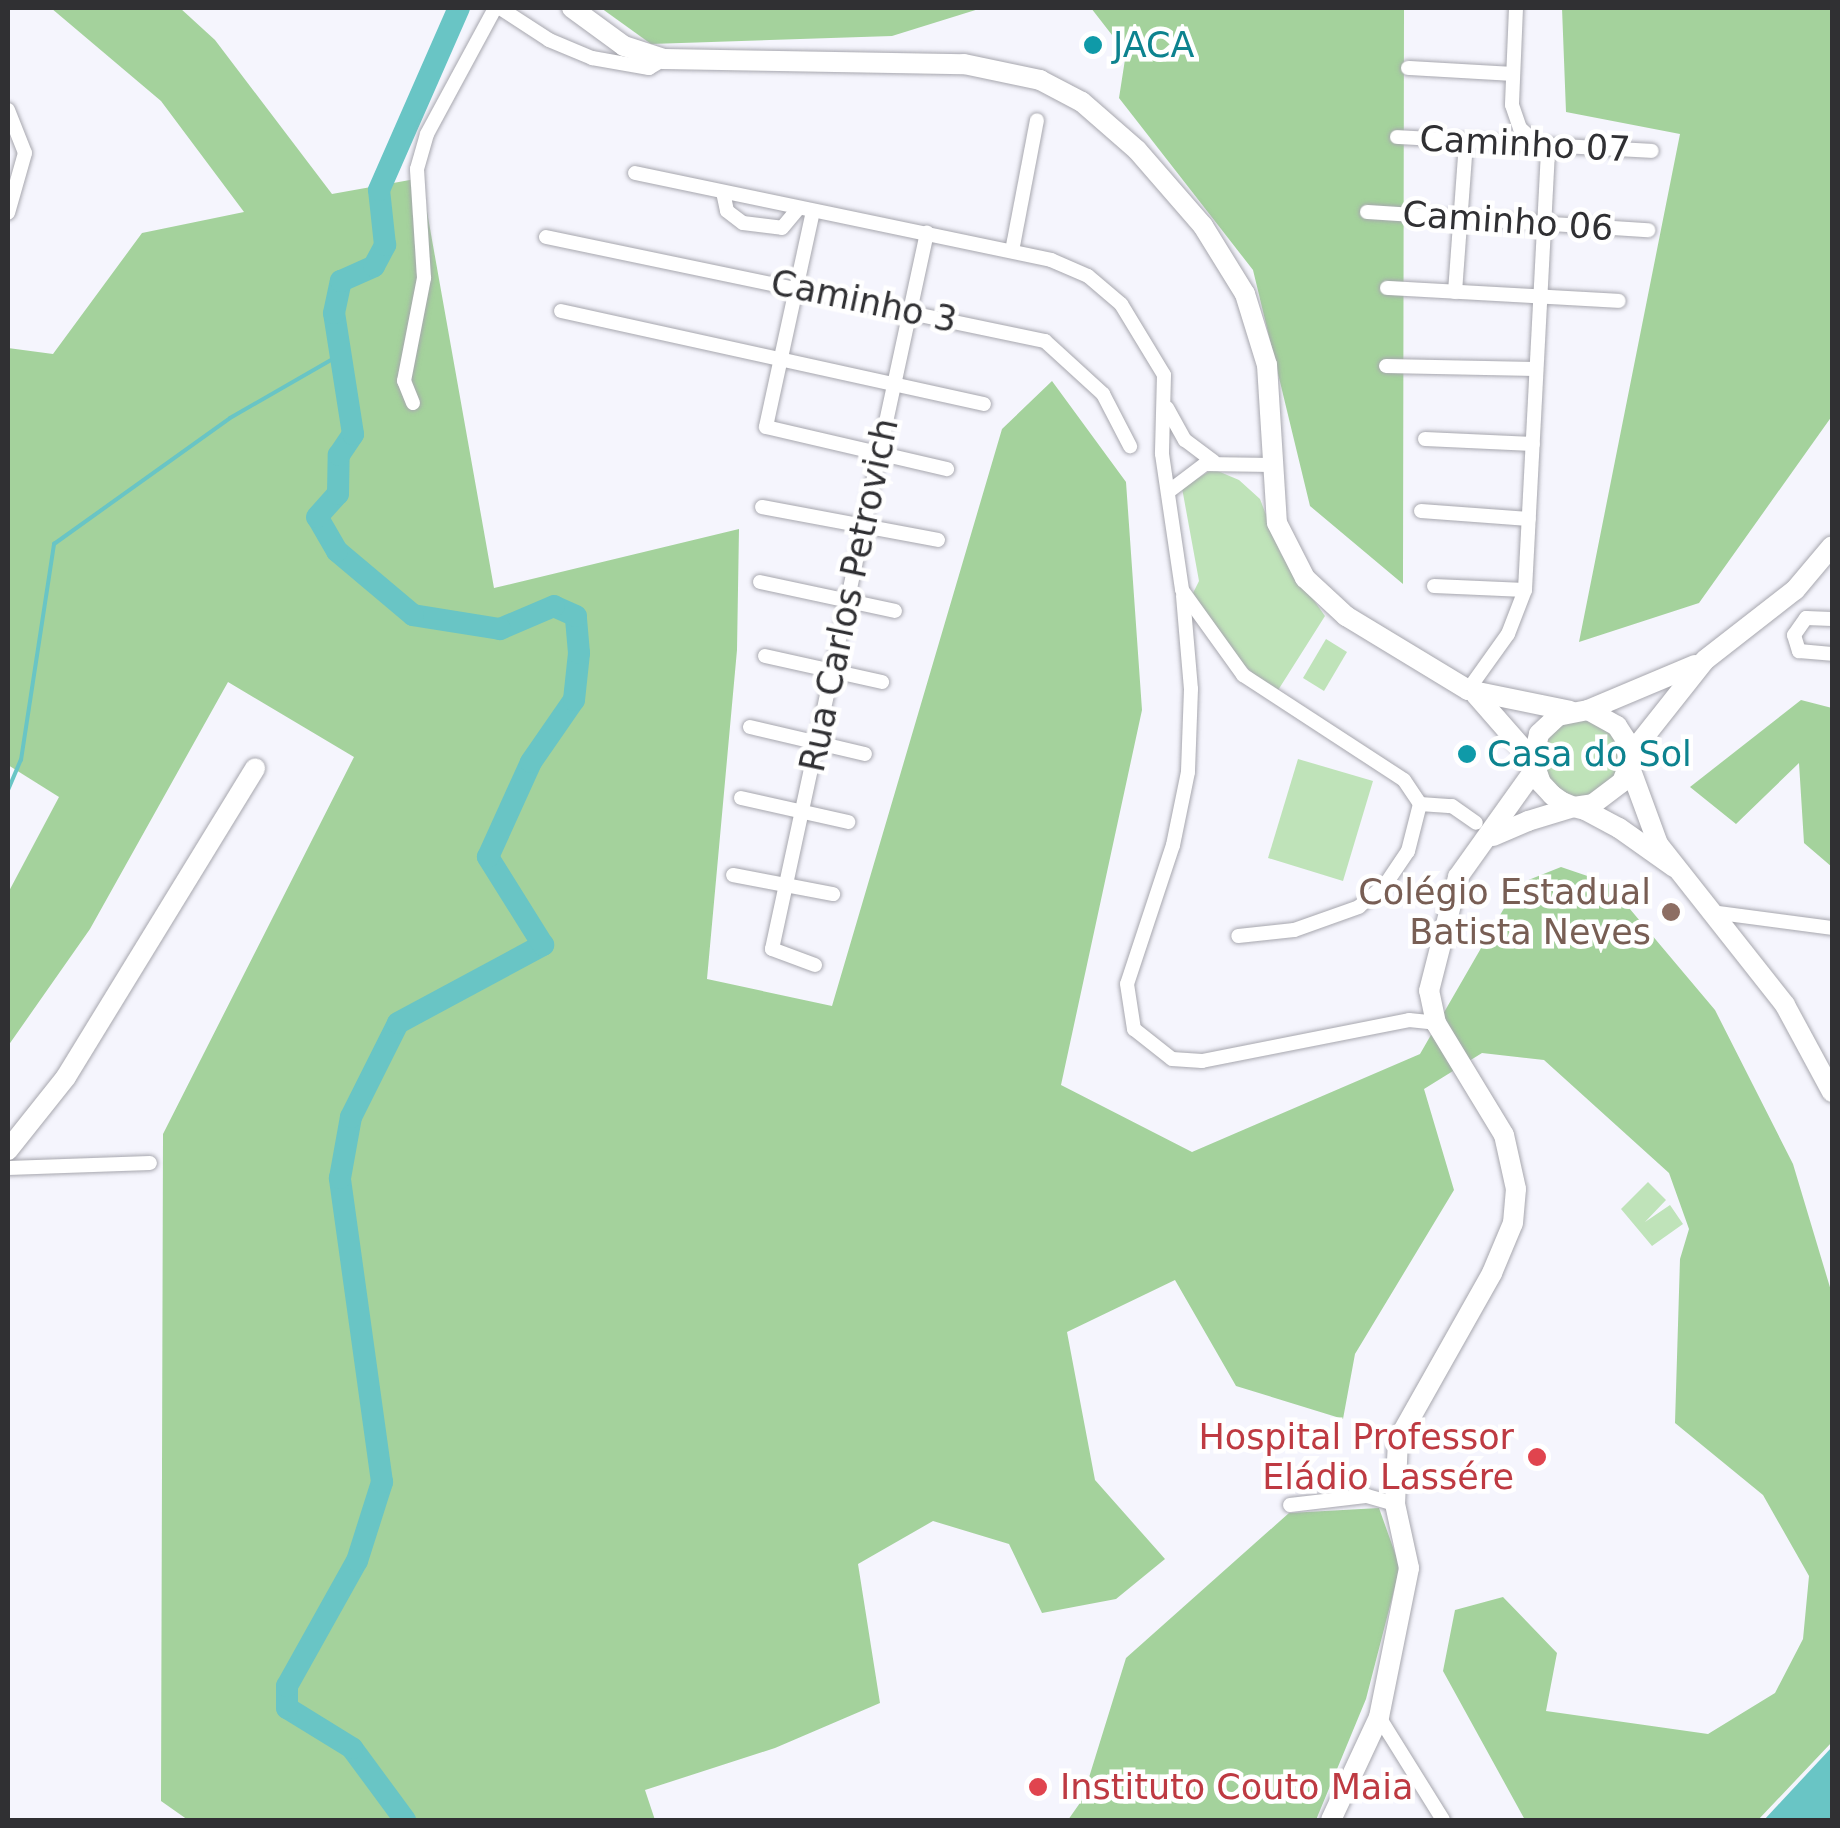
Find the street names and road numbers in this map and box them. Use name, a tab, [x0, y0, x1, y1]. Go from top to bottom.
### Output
street label: Caminho 07	[1418, 118, 1632, 170]
street label: Caminho 06	[1401, 193, 1615, 249]
street label: Caminho 3	[767, 261, 961, 341]
street label: Rua Carlos Petrovich	[791, 414, 907, 776]

